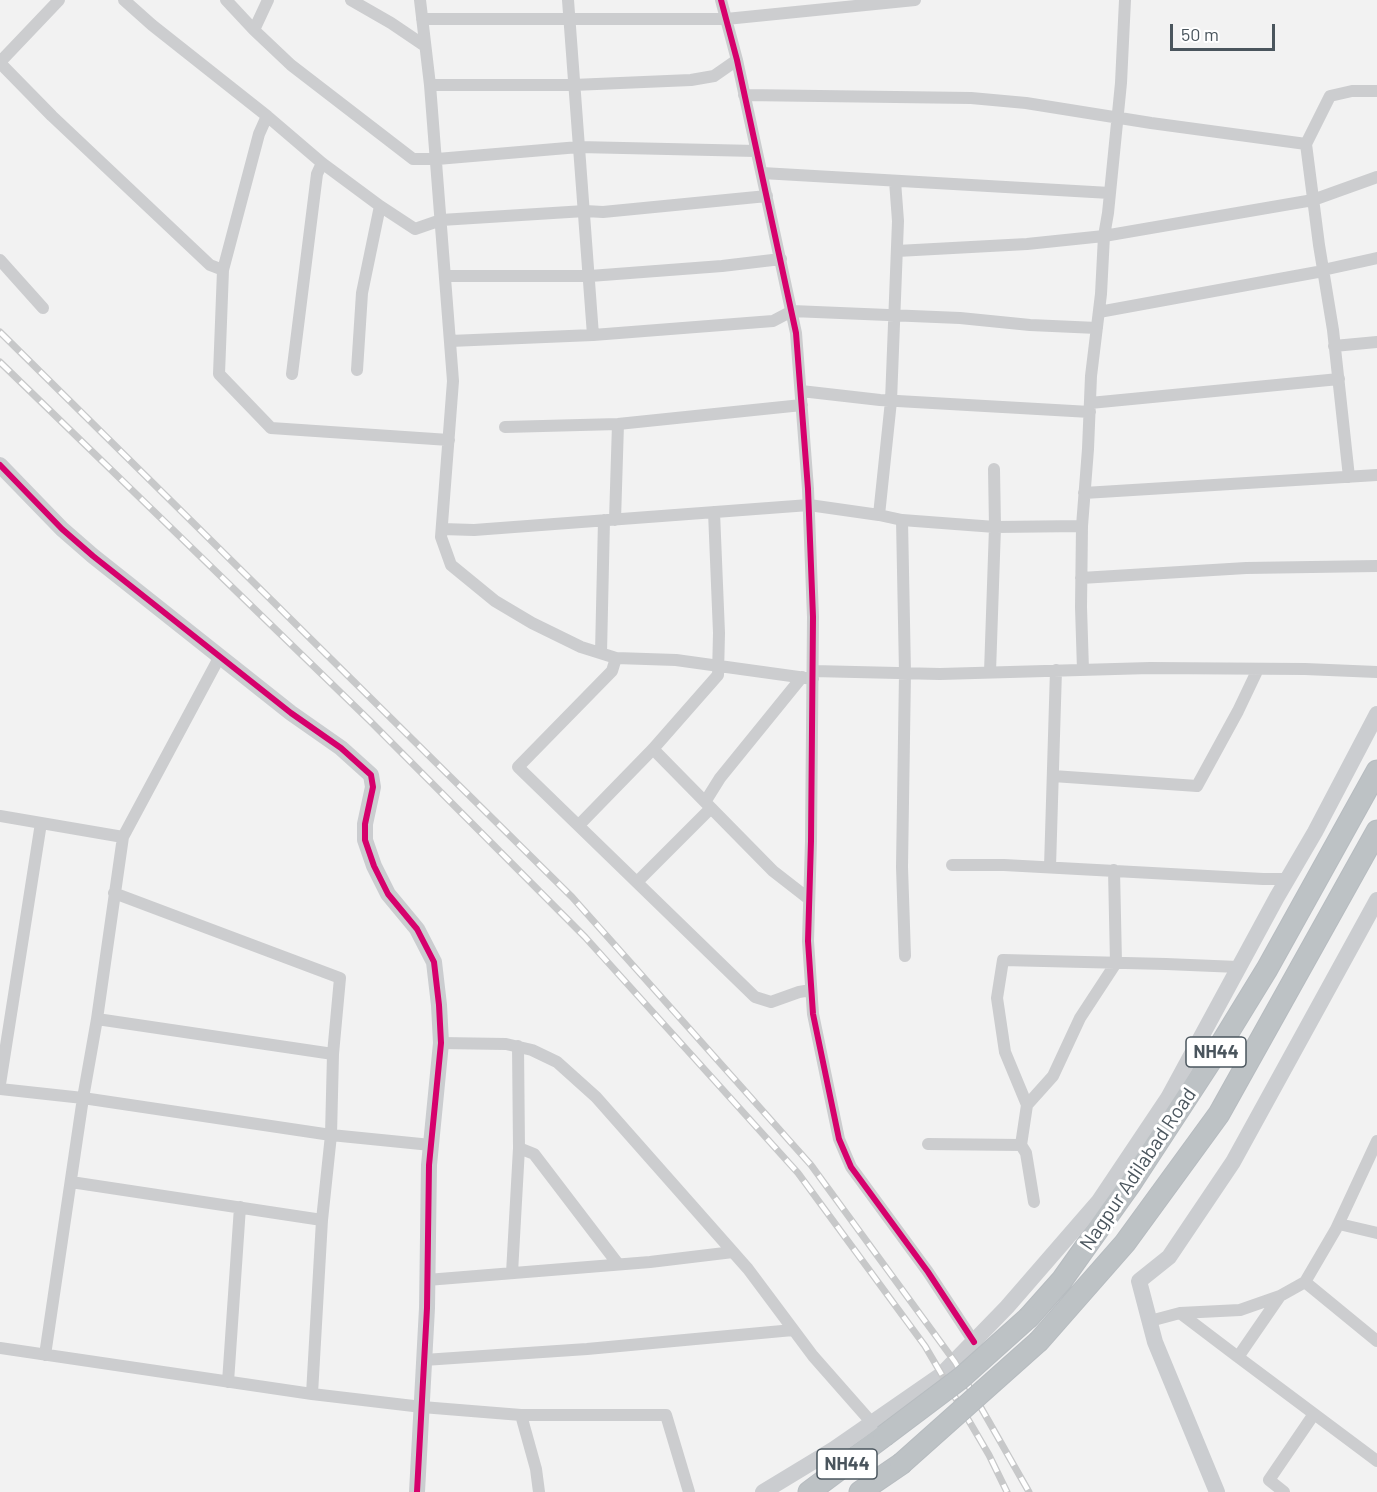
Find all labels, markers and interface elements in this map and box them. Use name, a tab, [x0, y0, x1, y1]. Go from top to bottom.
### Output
scale bar	[1173, 12, 1278, 50]
text: 50 m	[1181, 23, 1219, 45]
road number: NH44	[1186, 1037, 1246, 1067]
street label: Nagpur Adilabad Road	[1075, 1083, 1201, 1255]
road number: NH44	[817, 1449, 877, 1479]

